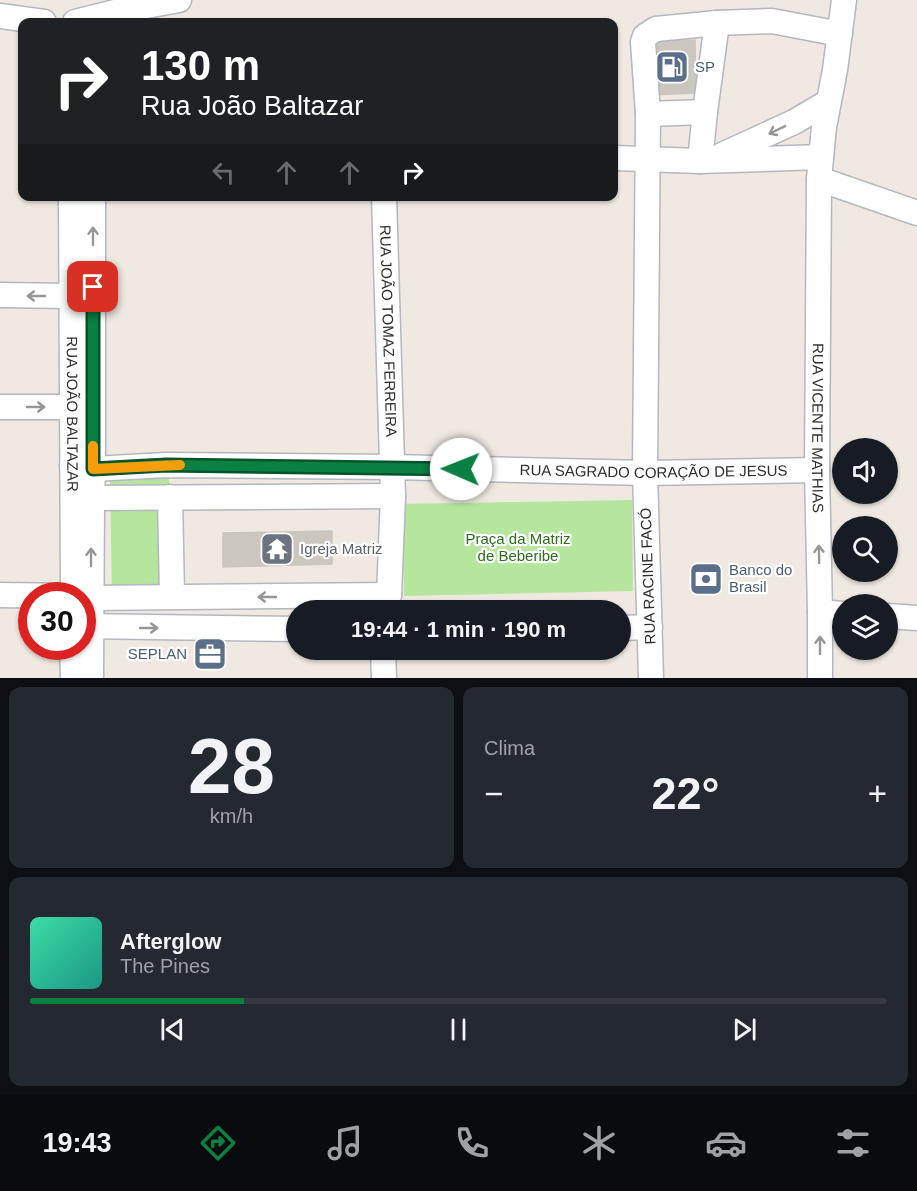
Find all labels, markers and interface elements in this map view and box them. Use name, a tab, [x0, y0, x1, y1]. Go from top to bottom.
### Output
icon: right	[42, 42, 120, 120]
text: 130 m	[141, 42, 260, 89]
fuel station icon: SP	[654, 49, 690, 85]
place label: SP	[695, 58, 715, 75]
text: Rua João Baltazar	[141, 91, 363, 121]
one-way arrow	[768, 125, 786, 137]
icon: left	[207, 156, 240, 189]
icon: ahead	[270, 156, 303, 189]
icon: ahead	[333, 156, 366, 189]
icon: right	[396, 156, 429, 189]
street label: RUA JOÃO TOMAZ FERREIRA	[377, 225, 400, 437]
one-way arrow	[87, 226, 99, 246]
pin	[67, 261, 118, 312]
icon: arrive	[76, 270, 109, 303]
one-way arrow	[26, 290, 46, 302]
street label: RUA JOÃO BALTAZAR	[64, 336, 81, 492]
street label: RUA VICENTE MATHIAS	[809, 343, 827, 513]
one-way arrow	[25, 401, 45, 413]
position arrow	[429, 437, 493, 501]
map controls	[832, 438, 898, 660]
button: sound	[832, 438, 898, 504]
street label: RUA SAGRADO CORAÇÃO DE JESUS	[520, 461, 788, 481]
street label: RUA RACINE FACÓ	[637, 507, 658, 645]
button: search	[832, 516, 898, 582]
park label: Praça da Matriz de Beberibe	[465, 530, 571, 564]
temple icon: Igreja Matriz	[259, 531, 295, 567]
place label: Igreja Matriz	[300, 540, 383, 557]
one-way arrow	[813, 544, 825, 564]
one-way arrow	[85, 547, 97, 567]
bank icon: Banco do Brasil	[688, 561, 724, 597]
place label: Banco do Brasil	[729, 561, 792, 595]
speed limit sign: 30	[18, 582, 96, 660]
one-way arrow	[258, 591, 278, 603]
button: layers	[832, 594, 898, 660]
text: 19:44 · 1 min · 190 m	[351, 617, 566, 642]
one-way arrow	[139, 622, 159, 634]
office icon: SEPLAN	[192, 636, 228, 672]
one-way arrow	[814, 636, 826, 656]
place label: SEPLAN	[128, 645, 187, 662]
text: 28	[188, 722, 275, 810]
text: Clima	[484, 737, 535, 759]
text: 22°	[651, 768, 720, 819]
text: −	[484, 775, 503, 812]
text: +	[868, 775, 887, 812]
text: km/h	[210, 805, 253, 827]
text: Afterglow	[120, 929, 221, 954]
text: The Pines	[120, 955, 210, 977]
icon: previous	[156, 1013, 189, 1046]
icon: pause	[442, 1013, 475, 1046]
icon: next	[728, 1013, 761, 1046]
icon: directions	[197, 1122, 239, 1164]
icon: music	[324, 1122, 366, 1164]
icon: phone	[451, 1122, 493, 1164]
icon: climate	[578, 1122, 620, 1164]
icon: car	[705, 1122, 747, 1164]
icon: filters	[832, 1122, 874, 1164]
text: 19:43	[43, 1128, 112, 1158]

